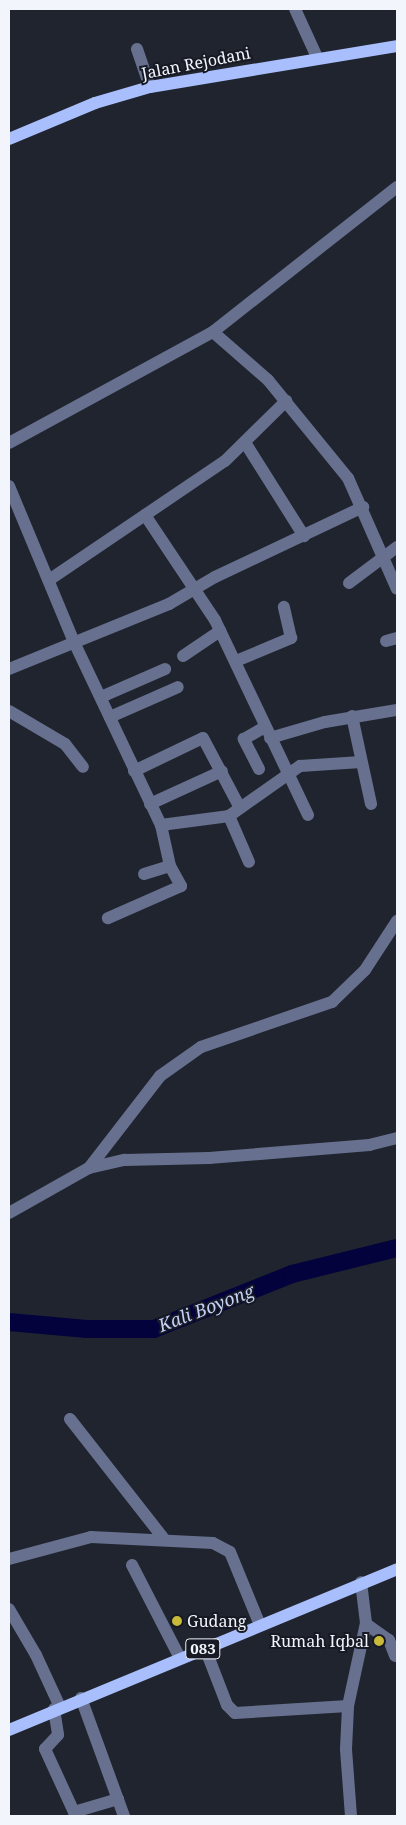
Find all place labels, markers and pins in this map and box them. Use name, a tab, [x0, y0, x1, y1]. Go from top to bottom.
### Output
place label: Gudang	[187, 1611, 246, 1631]
marker: Gudang	[171, 1615, 183, 1627]
place label: Rumah Iqbal	[270, 1631, 369, 1651]
marker: Rumah Iqbal	[373, 1635, 385, 1647]

